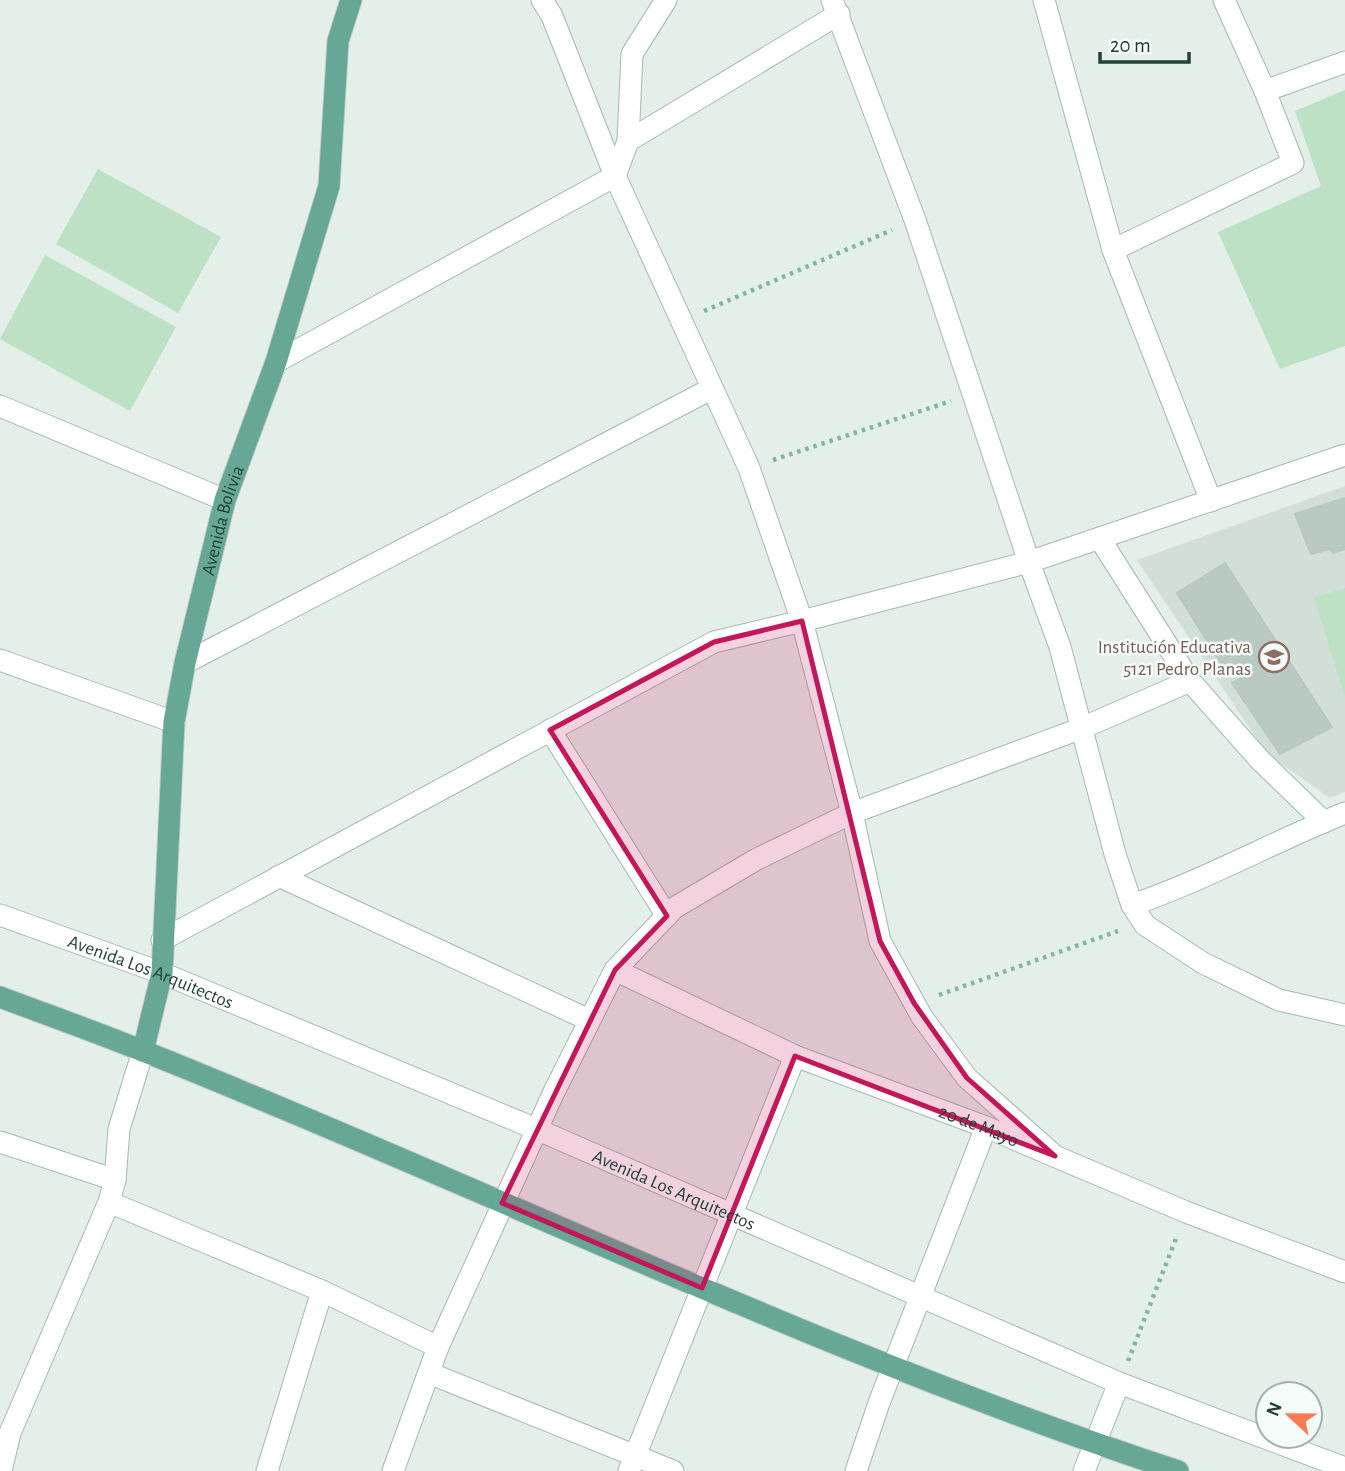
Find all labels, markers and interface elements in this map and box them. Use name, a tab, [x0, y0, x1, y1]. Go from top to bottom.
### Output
scale bar	[1100, 21, 1189, 65]
text: 20 m	[1110, 35, 1151, 56]
street label: Avenida Bolivia	[199, 463, 248, 578]
place label: Institución Educativa 5121 Pedro Planas	[1098, 638, 1251, 679]
school or university icon: Institución Educativa 5121 Pedro Planas	[1257, 640, 1291, 674]
street label: Avenida Los Arquitectos	[65, 932, 236, 1013]
street label: 20 de Mayo	[936, 1102, 1021, 1151]
street label: Avenida Los Arquitectos	[589, 1147, 758, 1234]
north arrow	[1254, 1380, 1324, 1450]
text: N	[1263, 1400, 1286, 1419]

